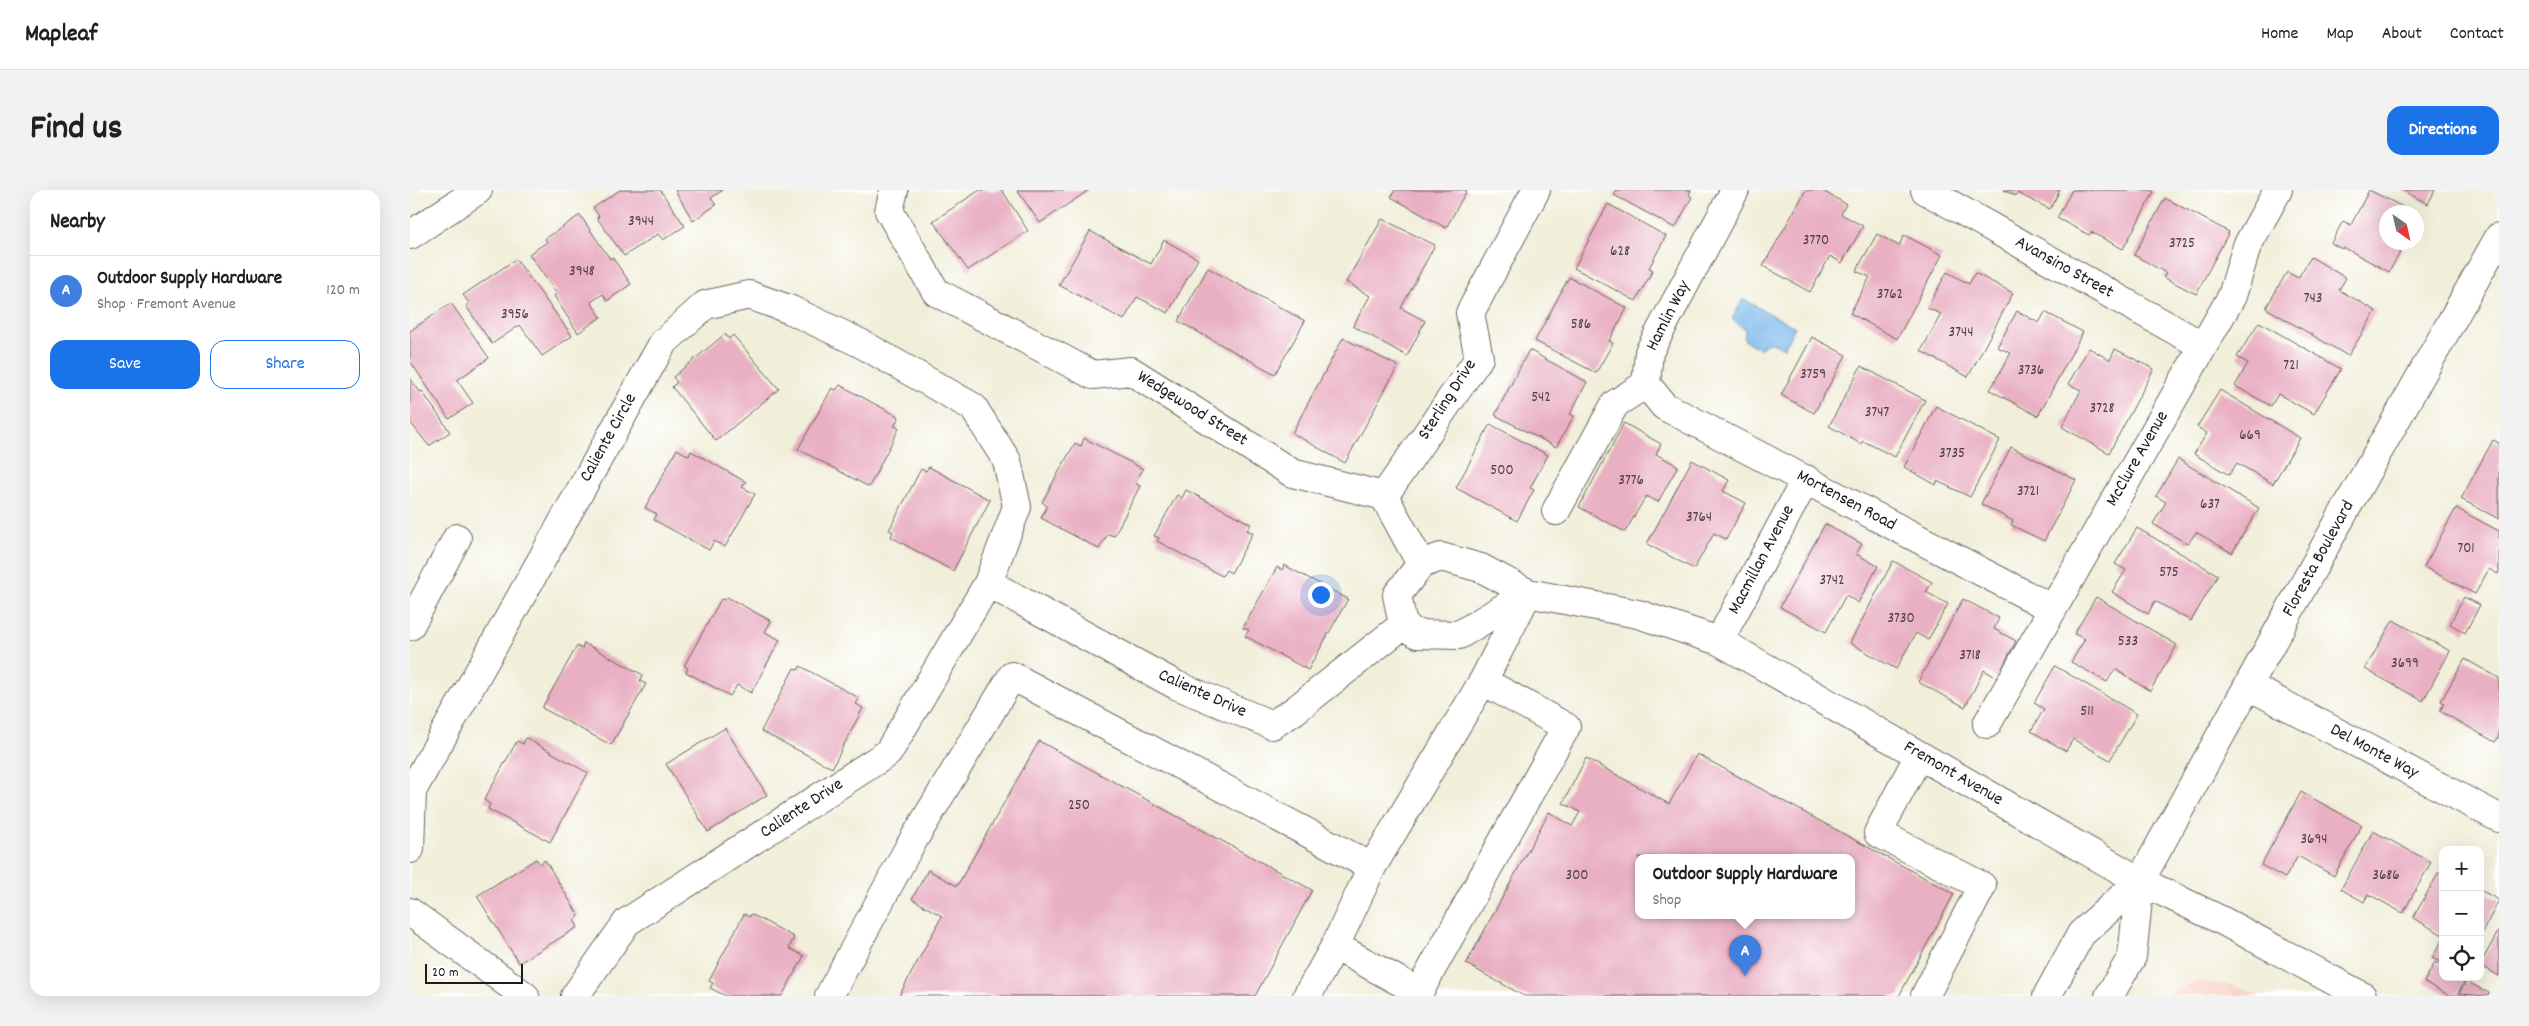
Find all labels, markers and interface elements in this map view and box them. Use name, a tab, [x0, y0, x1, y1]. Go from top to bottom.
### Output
text: Mapleaf	[25, 18, 97, 52]
text: Home	[2261, 22, 2298, 47]
text: Map	[2326, 22, 2354, 47]
text: About	[2382, 22, 2422, 47]
text: Contact	[2450, 22, 2504, 47]
text: Find us	[30, 105, 122, 155]
button: Directions	[2387, 106, 2499, 155]
north arrow	[2379, 205, 2424, 250]
text: Nearby	[50, 208, 105, 238]
house number: 3944	[628, 211, 654, 233]
house number: 3770	[1803, 230, 1829, 252]
street label: Avansino Street	[2010, 231, 2118, 306]
house number: 3725	[2169, 233, 2195, 255]
house number: 628	[1610, 241, 1630, 263]
house number: 3948	[569, 261, 595, 283]
text: Outdoor Supply Hardware	[97, 266, 282, 293]
street label: Hamlin Way	[1641, 276, 1698, 356]
text: A	[62, 279, 70, 302]
text: 120 m	[326, 279, 360, 302]
house number: 3762	[1877, 284, 1903, 306]
house number: 743	[2304, 288, 2322, 310]
text: Shop · Fremont Avenue	[97, 293, 236, 316]
house number: 3956	[501, 304, 529, 326]
house number: 586	[1571, 314, 1591, 336]
house number: 3744	[1949, 322, 1973, 344]
button: Save	[50, 340, 200, 389]
button: Share	[210, 340, 360, 389]
street label: Sterling Drive	[1413, 355, 1484, 445]
house number: 721	[2283, 355, 2299, 377]
house number: 3736	[2018, 360, 2044, 382]
house number: 3759	[1800, 364, 1826, 386]
street label: Wedgewood Street	[1132, 365, 1253, 453]
house number: 542	[1531, 387, 1551, 409]
street label: Caliente Circle	[574, 389, 644, 487]
house number: 3728	[2090, 398, 2114, 420]
house number: 3747	[1865, 402, 1889, 424]
street label: McClure Avenue	[2101, 406, 2176, 511]
house number: 669	[2239, 425, 2261, 447]
house number: 3735	[1939, 443, 1965, 465]
house number: 500	[1490, 460, 1514, 482]
street label: Mortensen Road	[1792, 464, 1900, 538]
house number: 3776	[1618, 470, 1644, 492]
house number: 3721	[2017, 481, 2039, 503]
house number: 637	[2200, 494, 2220, 516]
street label: Floresta Boulevard	[2277, 496, 2361, 622]
street label: Macmillan Avenue	[1723, 501, 1801, 619]
house number: 3764	[1686, 507, 1712, 529]
house number: 701	[2457, 538, 2475, 560]
house number: 575	[2159, 562, 2179, 584]
house number: 3742	[1819, 570, 1845, 592]
your location	[1308, 582, 1334, 608]
house number: 3730	[1887, 608, 1915, 630]
house number: 533	[2118, 631, 2138, 653]
house number: 3718	[1959, 645, 1981, 667]
house number: 3699	[2391, 653, 2419, 675]
street label: Caliente Drive	[1154, 663, 1250, 725]
house number: 511	[2080, 701, 2094, 723]
street label: Del Monte Way	[2325, 718, 2423, 786]
street label: Fremont Avenue	[1899, 735, 2008, 813]
street label: Caliente Drive	[756, 773, 849, 845]
house number: 250	[1068, 795, 1090, 817]
house number: 3694	[2300, 829, 2328, 851]
map controls	[2439, 846, 2484, 981]
button: +	[2439, 846, 2484, 891]
popup	[1635, 854, 1855, 919]
text: Outdoor Supply Hardware	[1652, 862, 1838, 889]
house number: 300	[1565, 865, 1589, 887]
house number: 3686	[2372, 865, 2400, 887]
text: Shop	[1652, 889, 1681, 912]
button: −	[2439, 891, 2484, 936]
pin: A	[1729, 935, 1761, 976]
button: locate	[2439, 936, 2484, 981]
scale bar	[425, 961, 522, 984]
text: 20 m	[432, 963, 459, 983]

